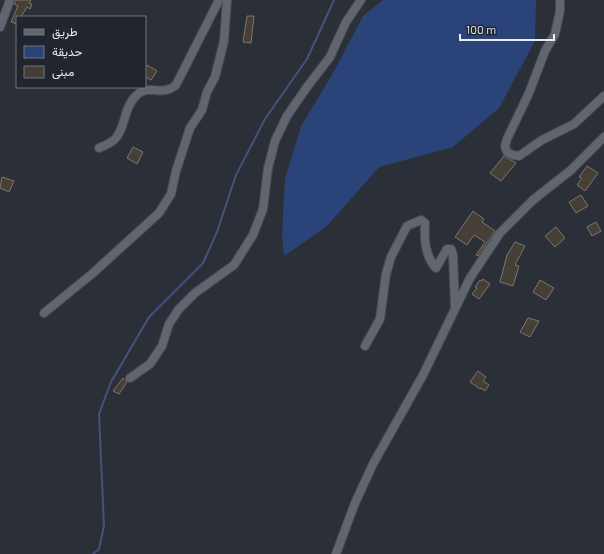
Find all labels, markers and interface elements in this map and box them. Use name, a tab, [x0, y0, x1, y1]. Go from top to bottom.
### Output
legend	[16, 16, 146, 88]
scale bar	[460, 16, 554, 42]
text: 100 m	[466, 22, 496, 36]
text: طريق	[52, 24, 78, 40]
text: حديقة	[52, 44, 82, 59]
text: مبنى	[52, 64, 74, 80]

